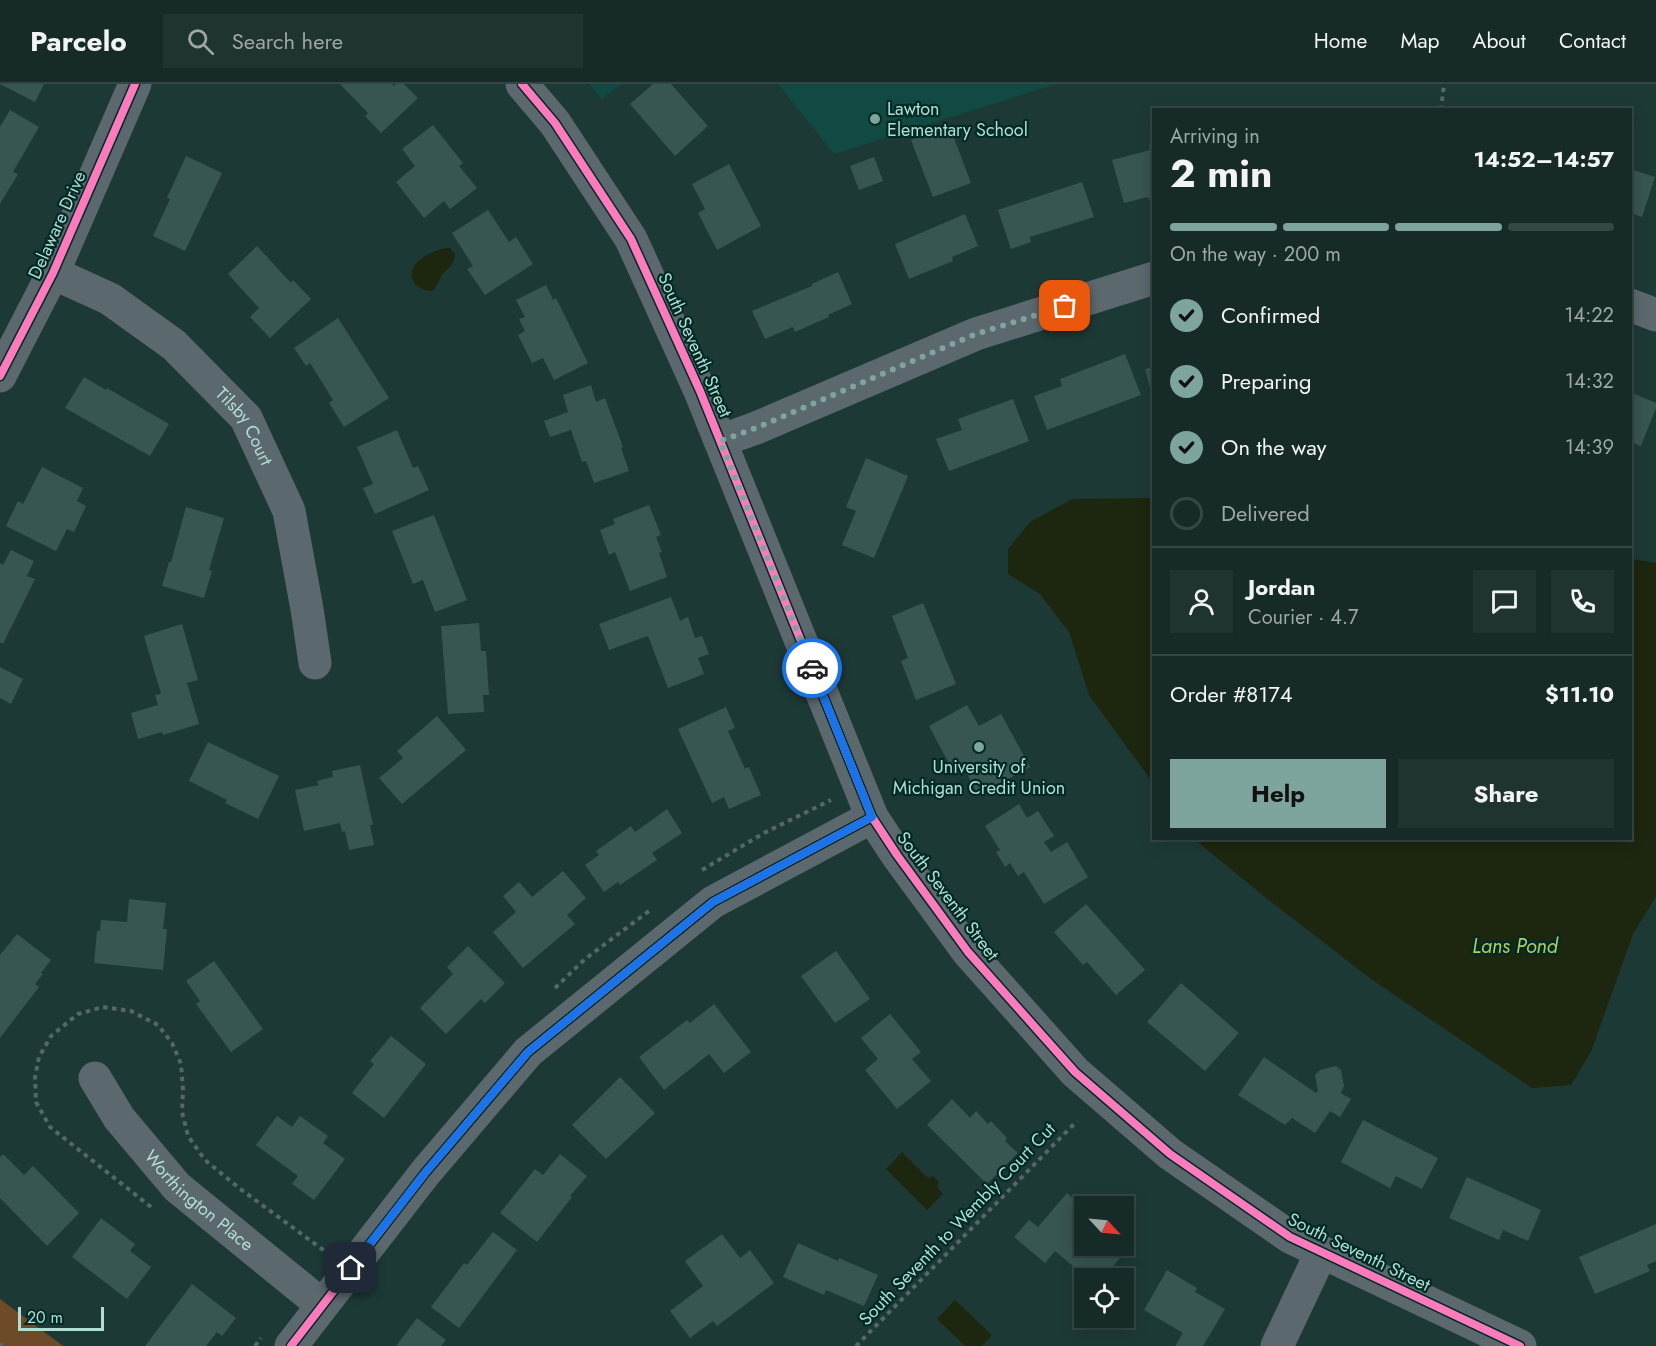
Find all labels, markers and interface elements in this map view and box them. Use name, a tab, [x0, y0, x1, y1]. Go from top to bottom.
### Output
search box	[163, 14, 583, 68]
text: Parcelo	[30, 21, 127, 62]
icon: search	[184, 25, 217, 58]
text: Search here	[232, 25, 343, 57]
text: Home	[1314, 26, 1367, 56]
text: Map	[1400, 26, 1440, 56]
text: About	[1473, 26, 1526, 56]
text: Contact	[1559, 26, 1626, 56]
place label: Lawton Elementary School	[887, 96, 1028, 143]
marker: Lawton Elementary School	[868, 112, 882, 126]
text: Arriving in	[1170, 122, 1260, 151]
text: 14:52–14:57	[1473, 143, 1614, 175]
text: 2 min	[1170, 145, 1272, 202]
street label: Delaware Drive	[22, 167, 92, 283]
text: On the way · 200 m	[1170, 240, 1341, 269]
street label: South Seventh Street	[651, 269, 739, 422]
pin	[1039, 280, 1090, 331]
icon: bag	[1048, 289, 1081, 322]
icon: check	[1170, 299, 1203, 332]
text: Confirmed	[1221, 299, 1320, 331]
text: 14:22	[1565, 301, 1614, 330]
icon: check	[1170, 365, 1203, 398]
text: Preparing	[1221, 365, 1312, 397]
text: 14:32	[1565, 367, 1614, 396]
street label: Tilsby Court	[209, 381, 279, 470]
icon: check	[1170, 431, 1203, 464]
text: On the way	[1221, 431, 1326, 463]
text: 14:39	[1565, 433, 1614, 462]
text: Delivered	[1221, 497, 1310, 529]
button: person	[1170, 570, 1233, 633]
button: chat	[1473, 570, 1536, 633]
button: phone	[1551, 570, 1614, 633]
text: Jordan	[1248, 571, 1315, 603]
text: Courier · 4.7	[1248, 603, 1359, 632]
courier	[782, 638, 842, 698]
icon: car	[796, 652, 829, 685]
text: Order #8174	[1170, 678, 1293, 710]
text: $11.10	[1545, 678, 1614, 710]
marker: University of Michigan Credit Union	[972, 740, 986, 754]
place label: University of Michigan Credit Union	[893, 754, 1065, 801]
button: Help	[1170, 759, 1386, 828]
button: Share	[1398, 759, 1614, 828]
street label: South Seventh Street	[891, 826, 1006, 967]
water label: Lans Pond	[1472, 932, 1559, 961]
street label: South Seventh to Wembly Court Cut	[853, 1116, 1062, 1331]
street label: Worthington Place	[138, 1144, 259, 1257]
north arrow	[1074, 1196, 1134, 1256]
map controls	[1074, 1196, 1134, 1328]
street label: South Seventh Street	[1283, 1206, 1435, 1298]
pin	[325, 1242, 376, 1293]
icon: home	[334, 1251, 367, 1284]
button: locate	[1074, 1268, 1134, 1328]
scale bar	[18, 1304, 104, 1332]
text: 20 m	[27, 1306, 63, 1329]

